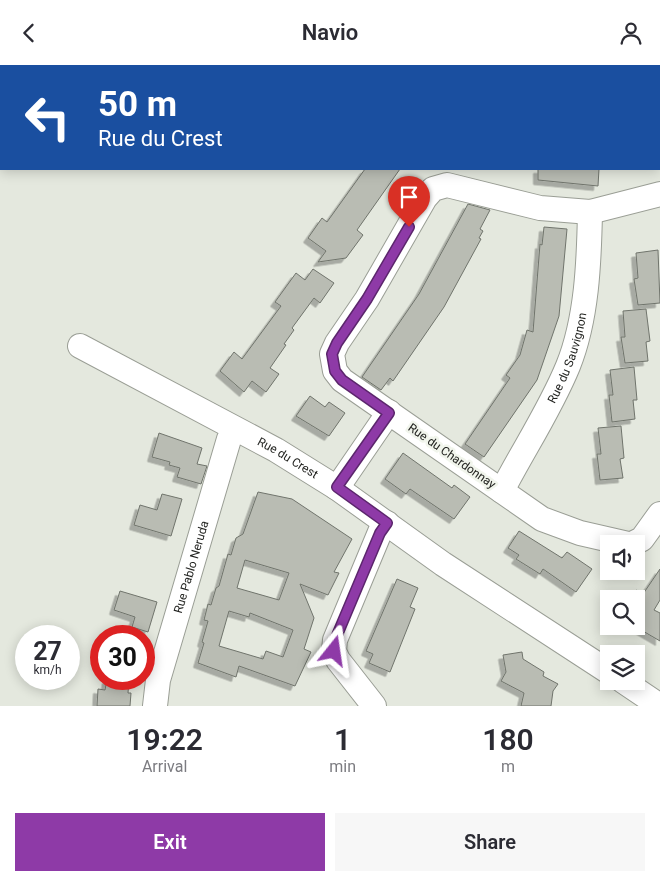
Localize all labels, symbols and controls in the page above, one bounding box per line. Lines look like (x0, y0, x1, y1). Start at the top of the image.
icon: back (15, 19, 43, 47)
icon: person (617, 19, 645, 47)
text: Navio (302, 20, 358, 45)
text: 50 m (98, 84, 177, 125)
icon: left (15, 85, 80, 150)
text: Rue du Crest (98, 126, 223, 151)
pin (388, 176, 430, 227)
icon: arrive (395, 183, 423, 211)
street label: Rue du Sauvignon (545, 311, 589, 406)
street label: Rue du Chardonnay (406, 421, 499, 492)
street label: Rue du Crest (255, 434, 321, 481)
street label: Rue Pablo Neruda (171, 519, 212, 615)
map controls (600, 535, 645, 690)
button: sound (600, 535, 645, 580)
button: search (600, 590, 645, 635)
position arrow (307, 624, 359, 676)
speed limit sign: 30 (90, 625, 155, 690)
text: 27 (33, 637, 62, 666)
button: layers (600, 645, 645, 690)
text: km/h (33, 663, 62, 677)
text: 19:22 (126, 722, 203, 757)
text: 1 (334, 722, 351, 757)
text: 180 (482, 722, 534, 757)
text: Arrival (142, 757, 187, 776)
text: min (329, 757, 356, 776)
text: m (501, 757, 515, 776)
button: Exit (15, 813, 325, 871)
button: Share (335, 813, 645, 871)

